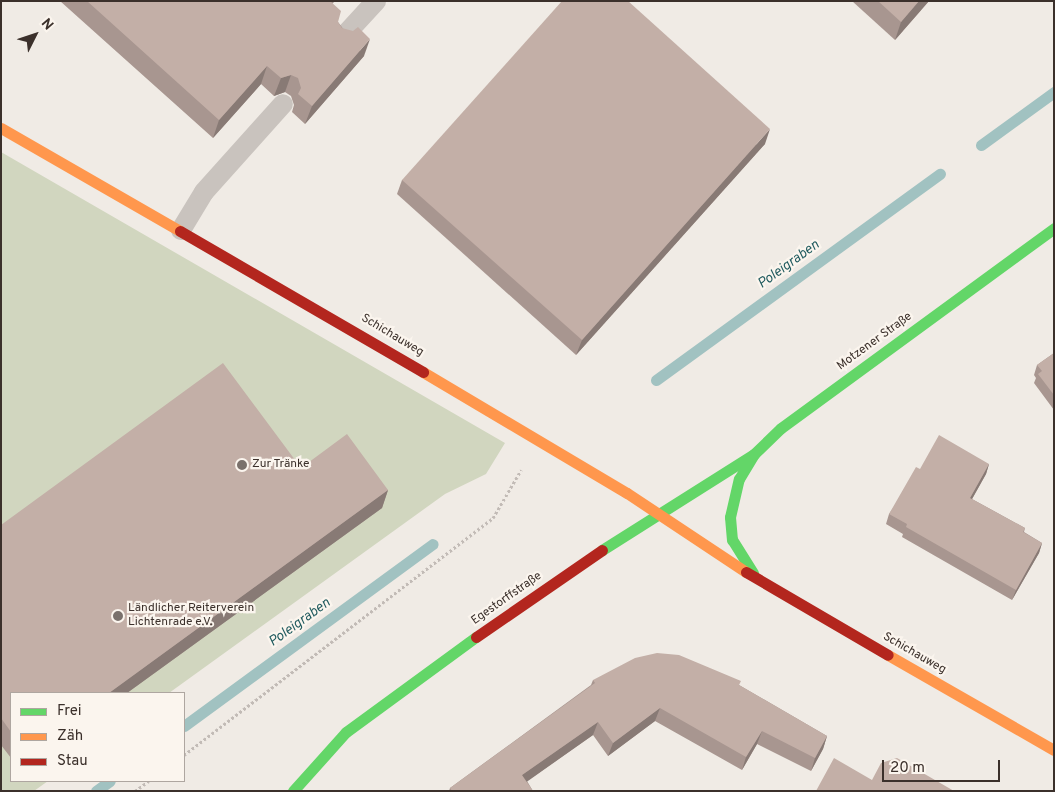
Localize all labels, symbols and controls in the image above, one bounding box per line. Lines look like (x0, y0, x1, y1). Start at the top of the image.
north arrow (10, 10, 60, 60)
text: N (37, 15, 56, 34)
water label: Poleigraben (755, 237, 823, 293)
street label: Motzener Straße (835, 310, 915, 374)
street label: Schichauweg (358, 312, 426, 360)
place label: Zur Tränke (252, 458, 310, 472)
marker: Zur Tränke (236, 459, 248, 471)
street label: Egestorffstraße (469, 569, 545, 629)
water label: Poleigraben (266, 595, 334, 651)
place label: Ländlicher Reiterverein Lichtenrade e.V. (128, 602, 254, 630)
marker: Ländlicher Reiterverein Lichtenrade e.V. (112, 610, 124, 622)
street label: Schichauweg (880, 630, 948, 678)
legend (10, 692, 185, 782)
text: Frei (57, 702, 82, 721)
text: Zäh (57, 727, 83, 746)
scale bar (885, 750, 1002, 782)
text: Stau (57, 752, 88, 771)
text: 20 m (890, 759, 925, 778)

